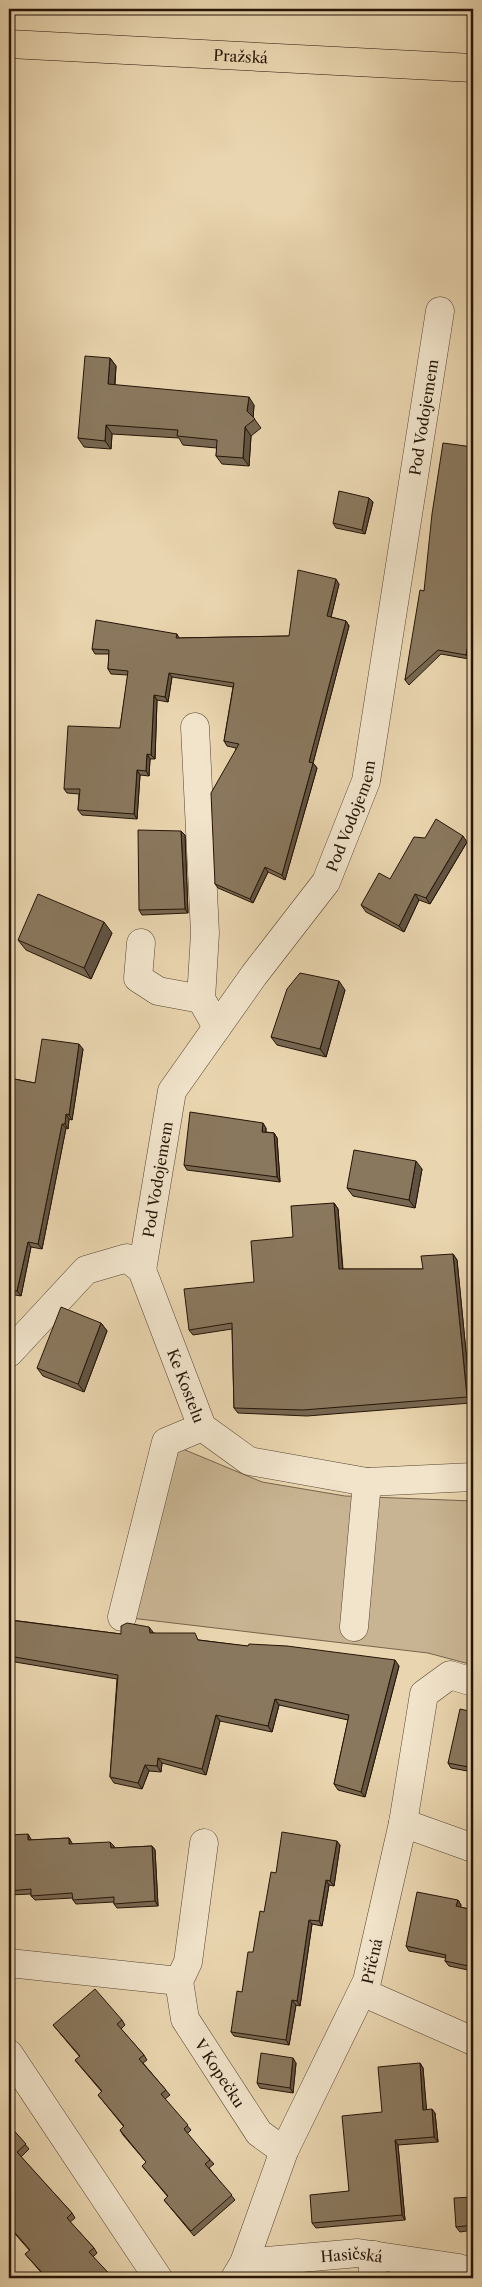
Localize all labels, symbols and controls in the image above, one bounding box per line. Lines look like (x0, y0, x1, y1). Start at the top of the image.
street label: Pražská (213, 45, 269, 67)
street label: Pod Vodojemem (405, 358, 442, 477)
street label: Pod Vodojemem (322, 759, 379, 874)
street label: Pod Vodojemem (138, 1120, 176, 1239)
street label: Ke Kostelu (163, 1346, 209, 1425)
street label: Příčná (357, 1936, 386, 1986)
street label: V Kopečku (190, 2034, 249, 2111)
street label: Hasičská (320, 2243, 384, 2266)

